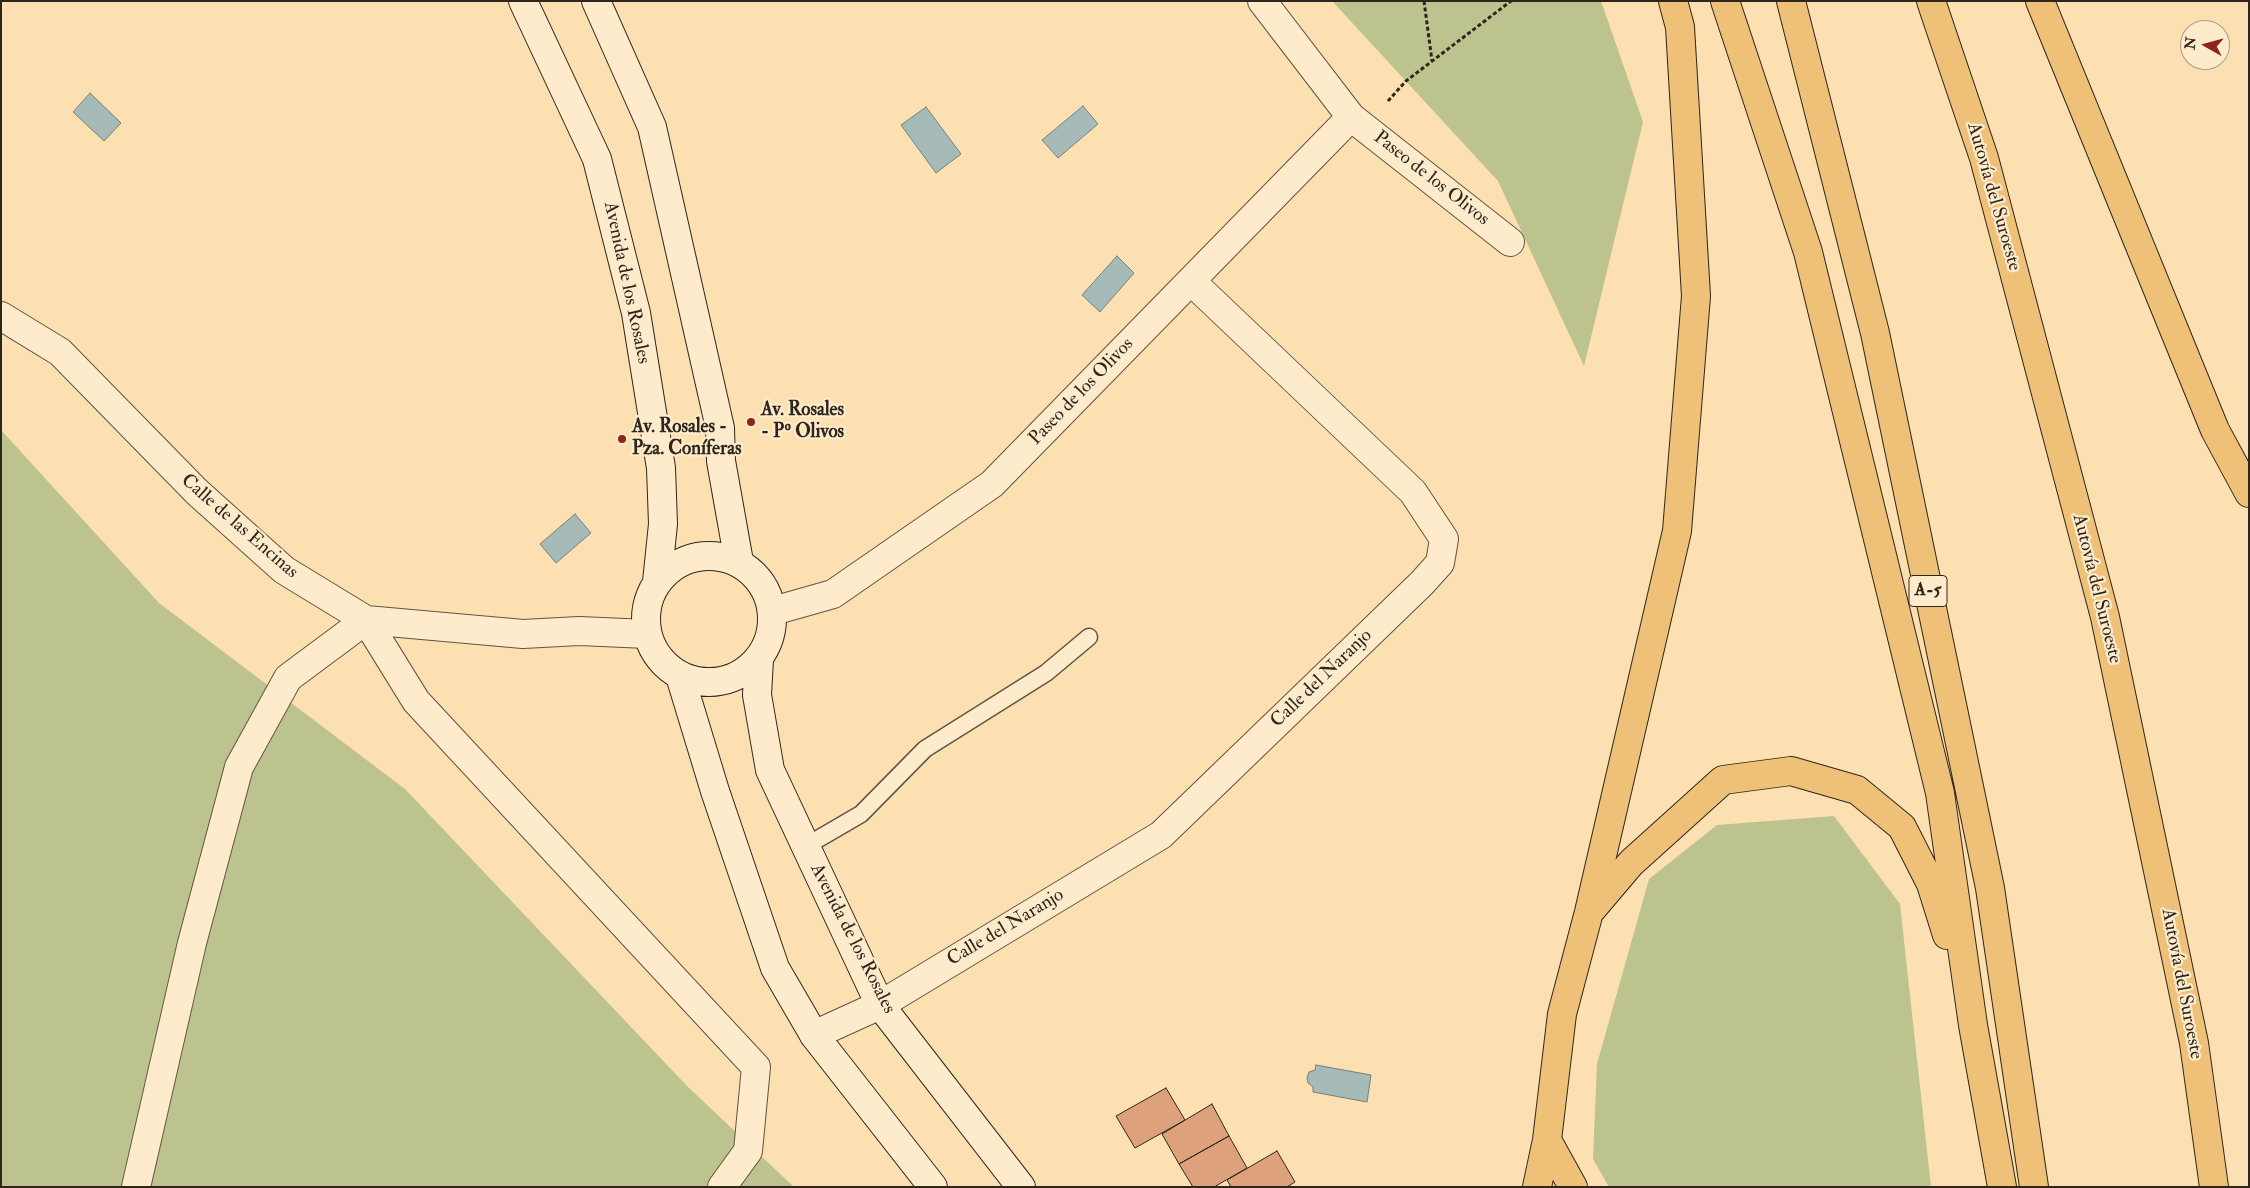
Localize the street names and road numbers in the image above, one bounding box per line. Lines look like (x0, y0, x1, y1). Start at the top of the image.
street label: Autovía del Suroeste (1961, 120, 2025, 274)
street label: Paseo de los Olivos (1369, 127, 1493, 231)
street label: Avenida de los Rosales (598, 200, 654, 366)
street label: Paseo de los Olivos (1025, 333, 1139, 451)
street label: Calle de las Encinas (176, 470, 302, 584)
street label: Autovía del Suroeste (2066, 512, 2126, 666)
road number: A-5 (1909, 576, 1947, 606)
street label: Calle del Naranjo (1267, 625, 1377, 733)
street label: Avenida de los Rosales (804, 860, 900, 1018)
street label: Calle del Naranjo (944, 884, 1068, 972)
street label: Autovía del Suroeste (2155, 907, 2207, 1061)

